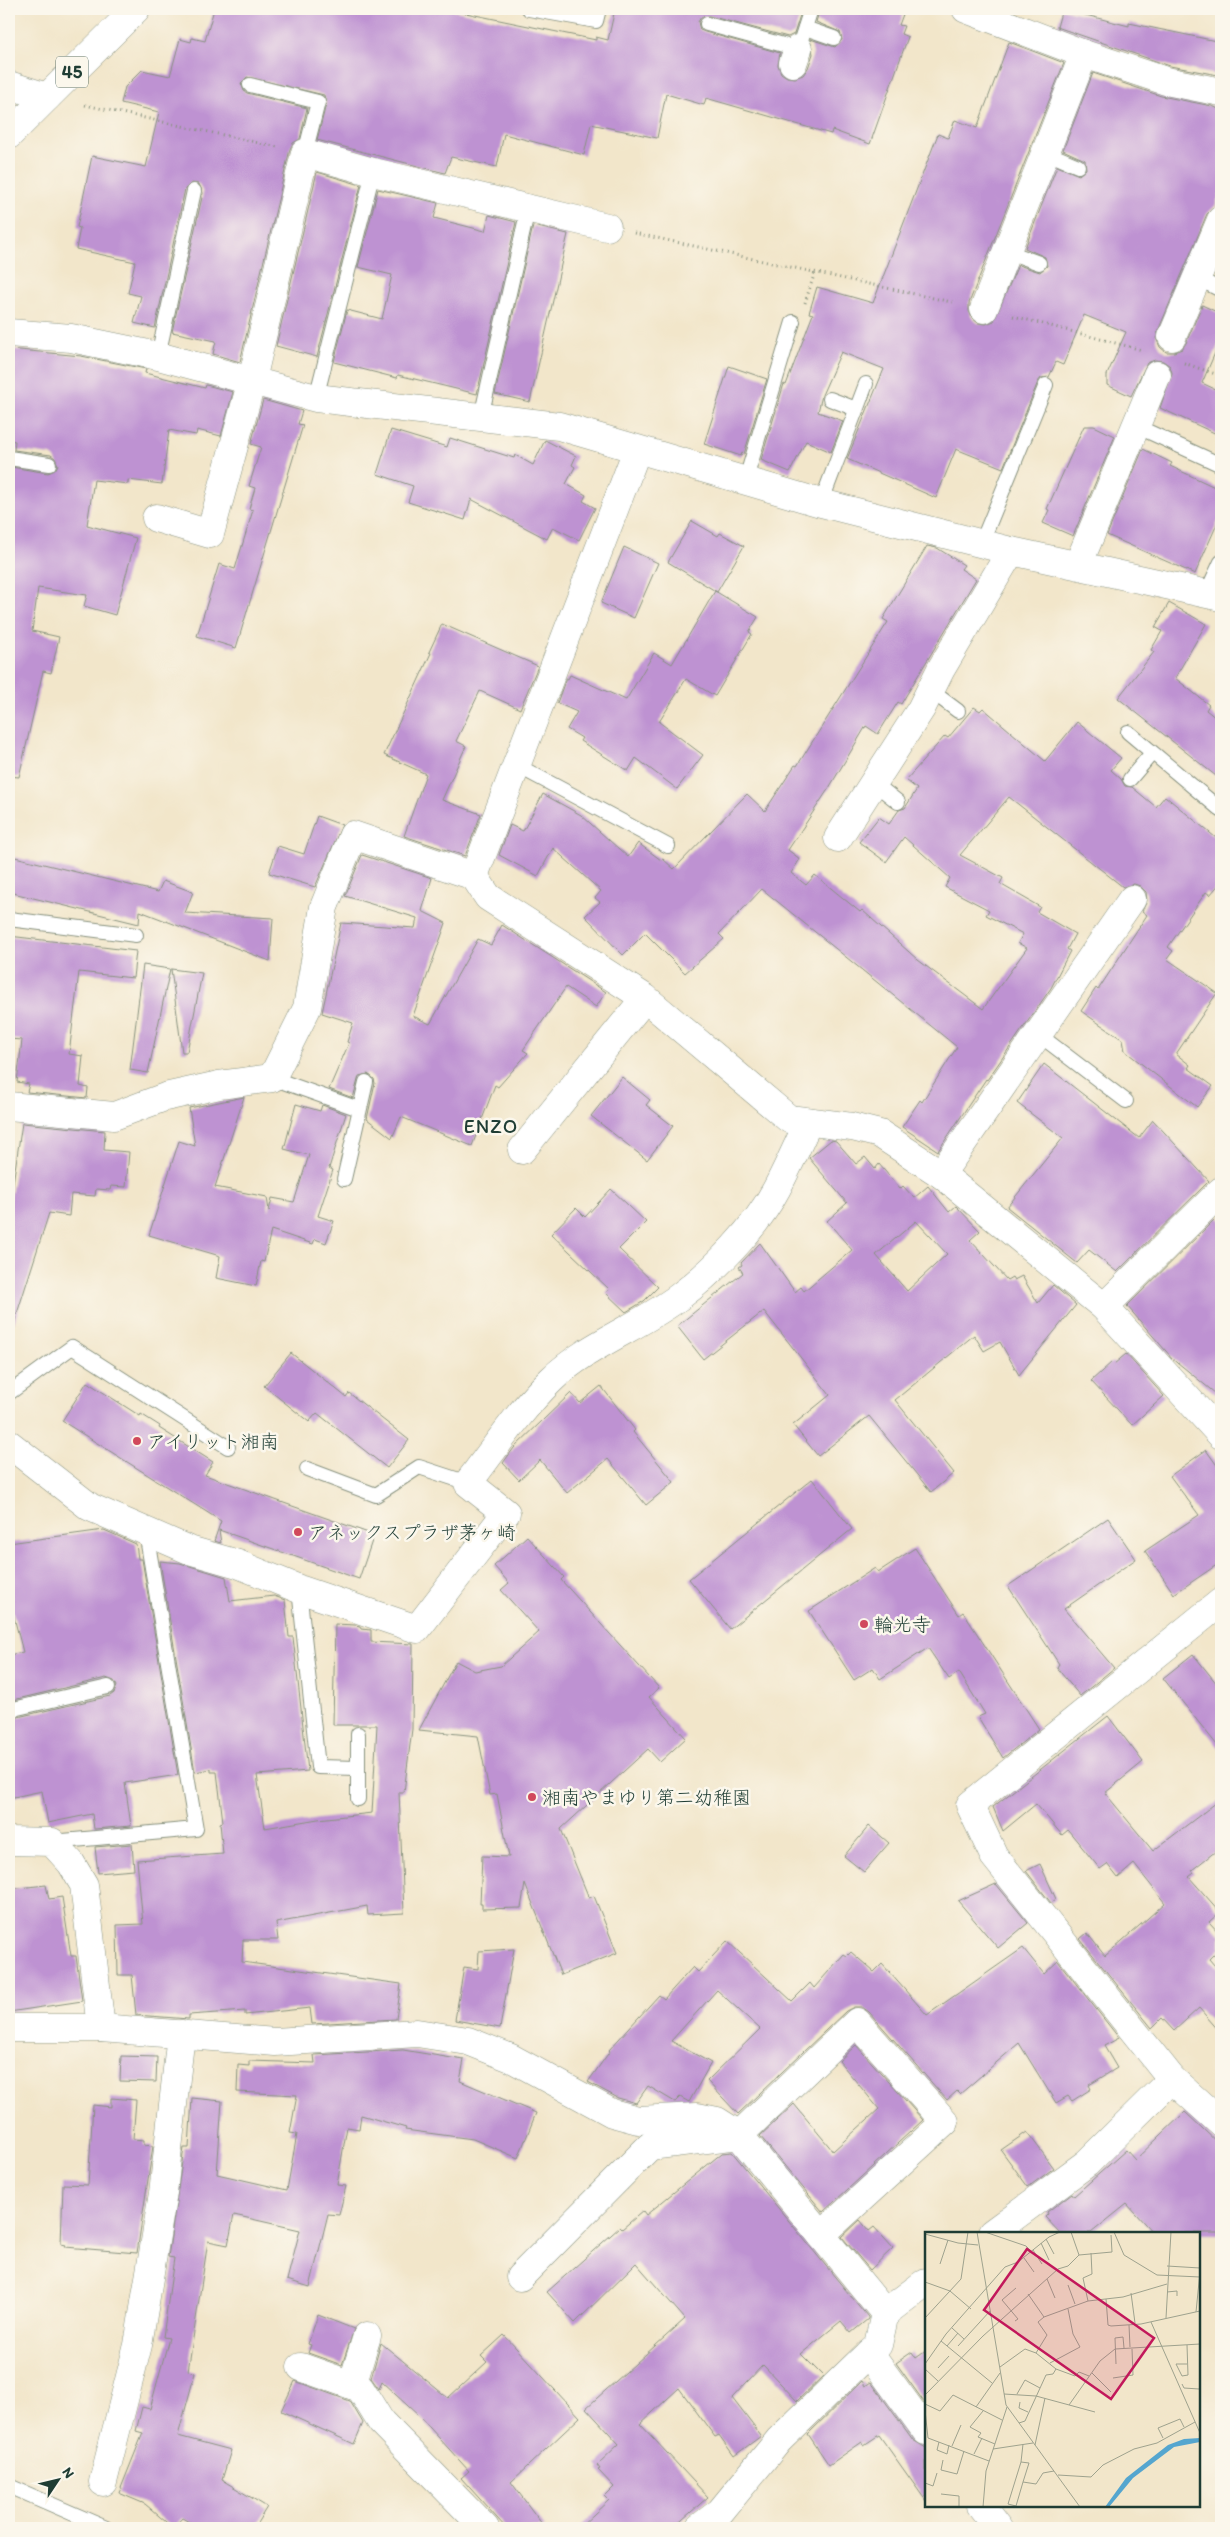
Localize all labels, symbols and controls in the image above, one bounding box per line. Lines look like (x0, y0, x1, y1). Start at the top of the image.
road number: 45 (56, 56, 88, 88)
district label: ENZO (464, 1114, 518, 1138)
place label: アイリット湘南 (147, 1430, 279, 1453)
marker: アイリット湘南 (131, 1435, 143, 1447)
place label: アネックスプラザ茅ヶ崎 (308, 1521, 516, 1544)
marker: アネックスプラザ茅ヶ崎 (292, 1526, 304, 1538)
place label: 輪光寺 (874, 1613, 931, 1636)
marker: 輪光寺 (858, 1618, 870, 1630)
place label: 湘南やまゆり第二幼稚園 (542, 1786, 751, 1809)
marker: 湘南やまゆり第二幼稚園 (526, 1791, 538, 1803)
inset map (925, 2232, 1200, 2507)
north arrow (32, 2454, 82, 2504)
text: N (59, 2464, 78, 2482)

